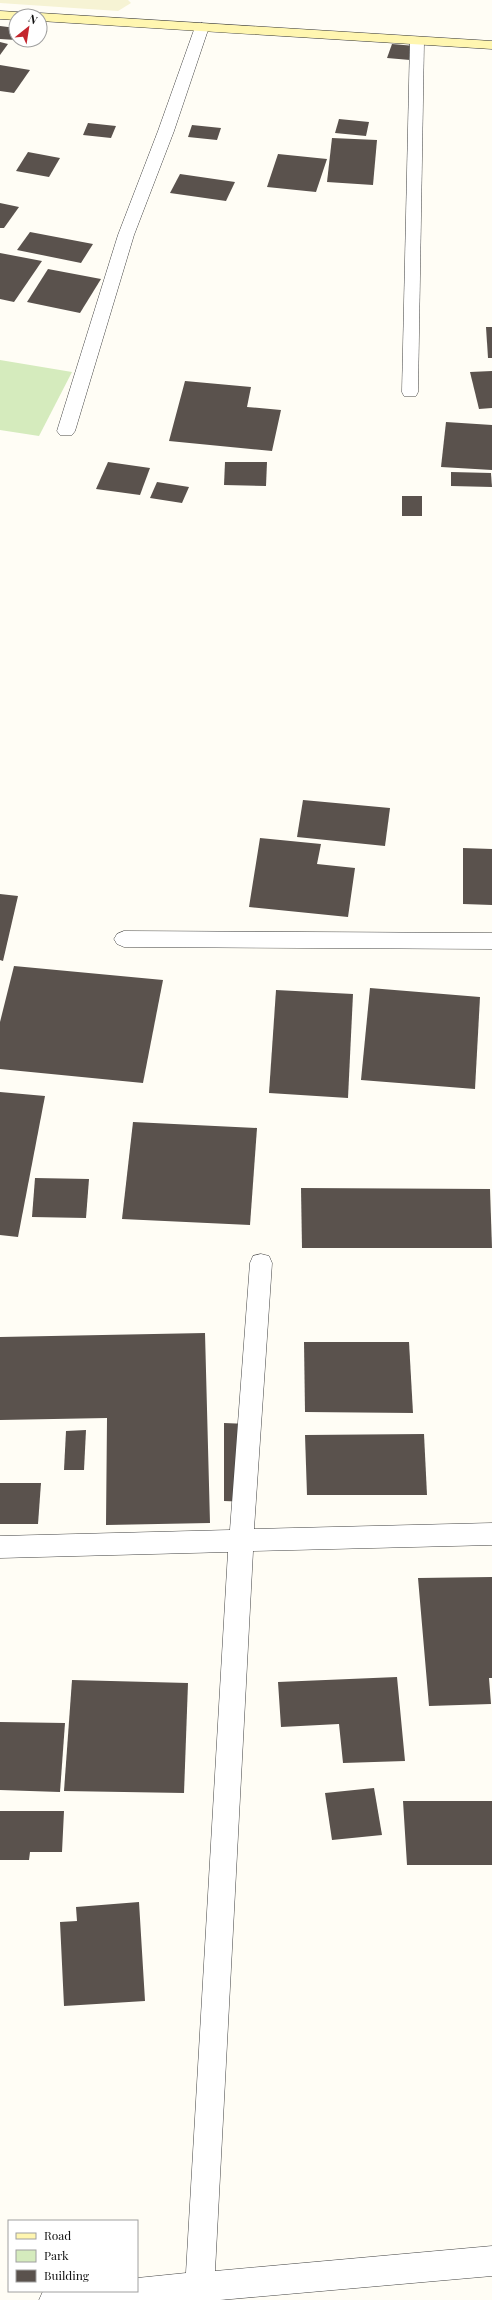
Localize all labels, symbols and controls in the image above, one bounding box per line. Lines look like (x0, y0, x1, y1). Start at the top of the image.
north arrow (8, 8, 48, 48)
text: N (26, 10, 40, 27)
legend (8, 2220, 138, 2292)
text: Road (44, 2227, 71, 2243)
text: Park (44, 2247, 69, 2263)
text: Building (44, 2267, 90, 2283)

